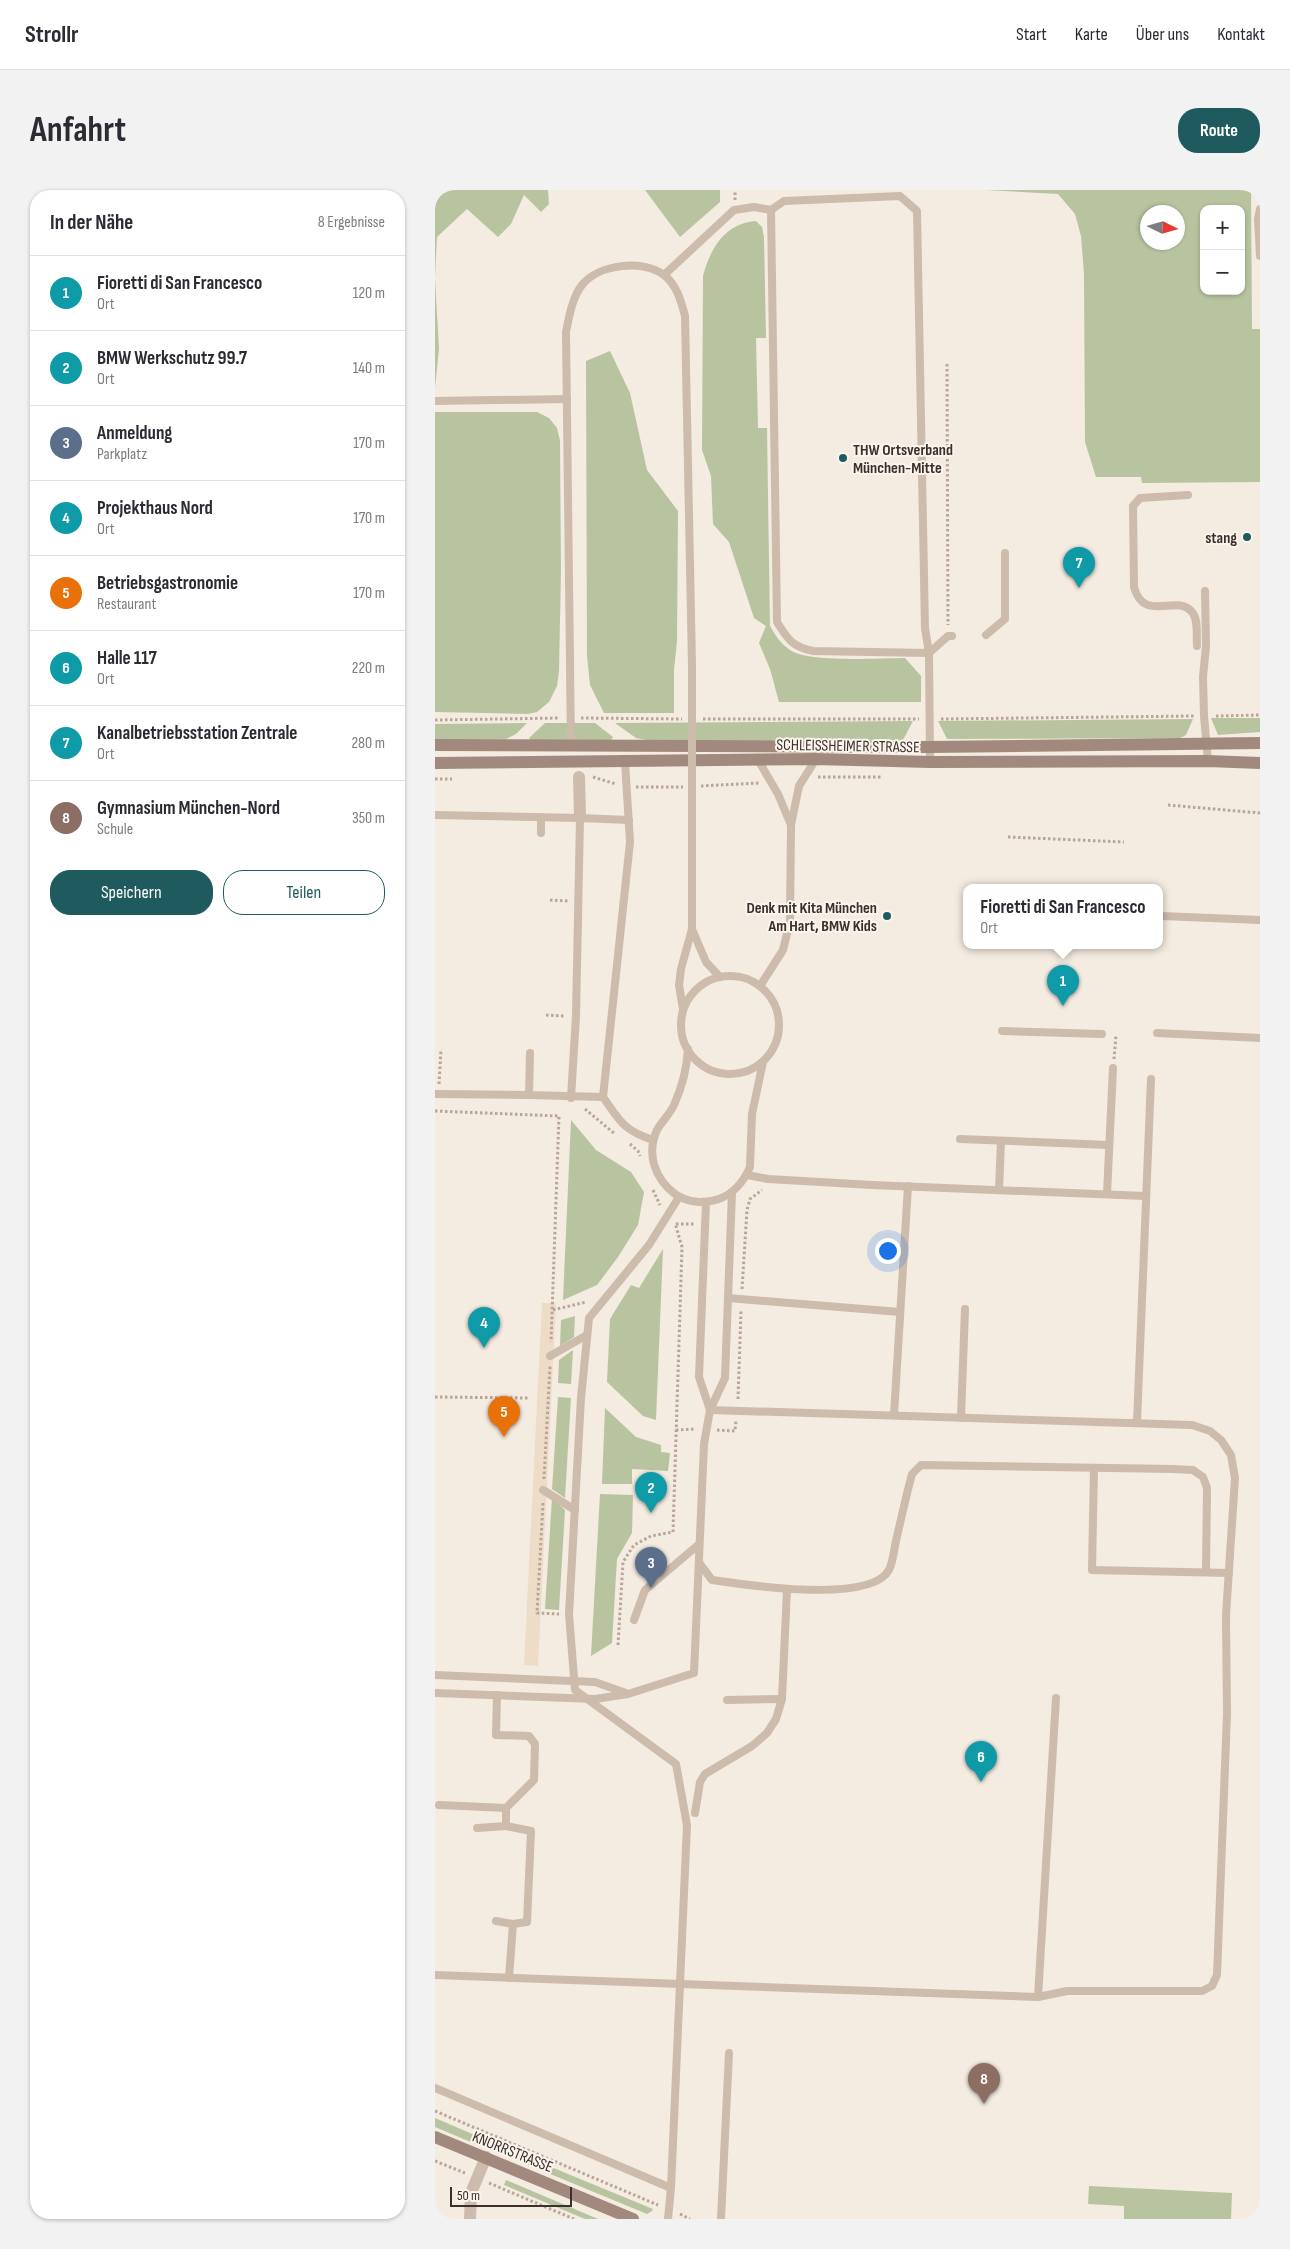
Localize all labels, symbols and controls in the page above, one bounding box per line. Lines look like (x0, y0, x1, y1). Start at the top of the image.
text: Strollr (25, 20, 79, 49)
text: Start (1016, 24, 1047, 45)
text: Karte (1075, 24, 1108, 45)
text: Über uns (1136, 24, 1189, 45)
text: Kontakt (1217, 24, 1265, 45)
button: Route (1178, 108, 1260, 153)
text: Anfahrt (30, 109, 126, 152)
north arrow (1140, 205, 1185, 250)
map controls (1200, 205, 1245, 295)
button: + (1200, 205, 1245, 250)
text: In der Nähe (50, 210, 133, 235)
text: 8 Ergebnisse (318, 213, 385, 232)
button: − (1200, 250, 1245, 295)
text: Fioretti di San Francesco (97, 272, 262, 295)
text: 1 (63, 284, 69, 303)
text: 120 m (353, 284, 385, 303)
text: Ort (97, 295, 115, 314)
text: BMW Werkschutz 99.7 (97, 347, 247, 370)
text: 2 (62, 359, 70, 378)
text: 140 m (353, 359, 385, 378)
text: Ort (97, 370, 115, 389)
text: Anmeldung (97, 422, 172, 445)
text: 3 (62, 434, 70, 453)
text: 170 m (353, 434, 385, 453)
place label: THW Ortsverband München-Mitte (853, 441, 953, 478)
text: Parkplatz (97, 445, 147, 464)
marker: THW Ortsverband München-Mitte (837, 452, 849, 464)
text: Projekthaus Nord (97, 497, 213, 520)
text: 4 (62, 509, 70, 528)
text: 170 m (353, 509, 385, 528)
text: Ort (97, 520, 115, 539)
place label: stang (1205, 529, 1237, 548)
marker: stang (1241, 531, 1253, 543)
pin: 7 (1063, 547, 1095, 588)
text: Betriebsgastronomie (97, 572, 238, 595)
text: 5 (62, 584, 70, 603)
text: 170 m (353, 584, 385, 603)
text: Restaurant (97, 595, 156, 614)
text: Halle 117 (97, 647, 157, 670)
text: 6 (62, 659, 70, 678)
text: 220 m (352, 659, 385, 678)
text: Ort (97, 670, 115, 689)
text: Kanalbetriebsstation Zentrale (97, 722, 297, 745)
text: 7 (63, 734, 69, 753)
text: 280 m (351, 734, 385, 753)
street label: SCHLEISSHEIMER STRASSE (776, 736, 920, 757)
text: Ort (97, 745, 115, 764)
text: Gymnasium München-Nord (97, 797, 280, 820)
text: 8 (62, 809, 70, 828)
text: 350 m (352, 809, 385, 828)
text: Schule (97, 820, 133, 839)
button: Speichern (50, 870, 213, 915)
button: Teilen (223, 870, 385, 915)
popup (963, 884, 1163, 949)
text: Fioretti di San Francesco (980, 896, 1146, 919)
place label: Denk mit Kita München Am Hart, BMW Kids (746, 899, 877, 936)
marker: Denk mit Kita München Am Hart, BMW Kids (881, 910, 893, 922)
text: Ort (980, 919, 998, 938)
pin: 1 (1047, 965, 1079, 1006)
your location (875, 1238, 901, 1264)
pin: 4 (468, 1307, 500, 1348)
pin: 5 (488, 1396, 520, 1437)
pin: 2 (635, 1472, 667, 1513)
pin: 3 (635, 1547, 667, 1588)
pin: 6 (965, 1741, 997, 1782)
pin: 8 (968, 2063, 1000, 2104)
street label: KNORRSTRASSE (469, 2128, 556, 2177)
scale bar (450, 2184, 573, 2207)
text: 50 m (457, 2187, 480, 2204)

